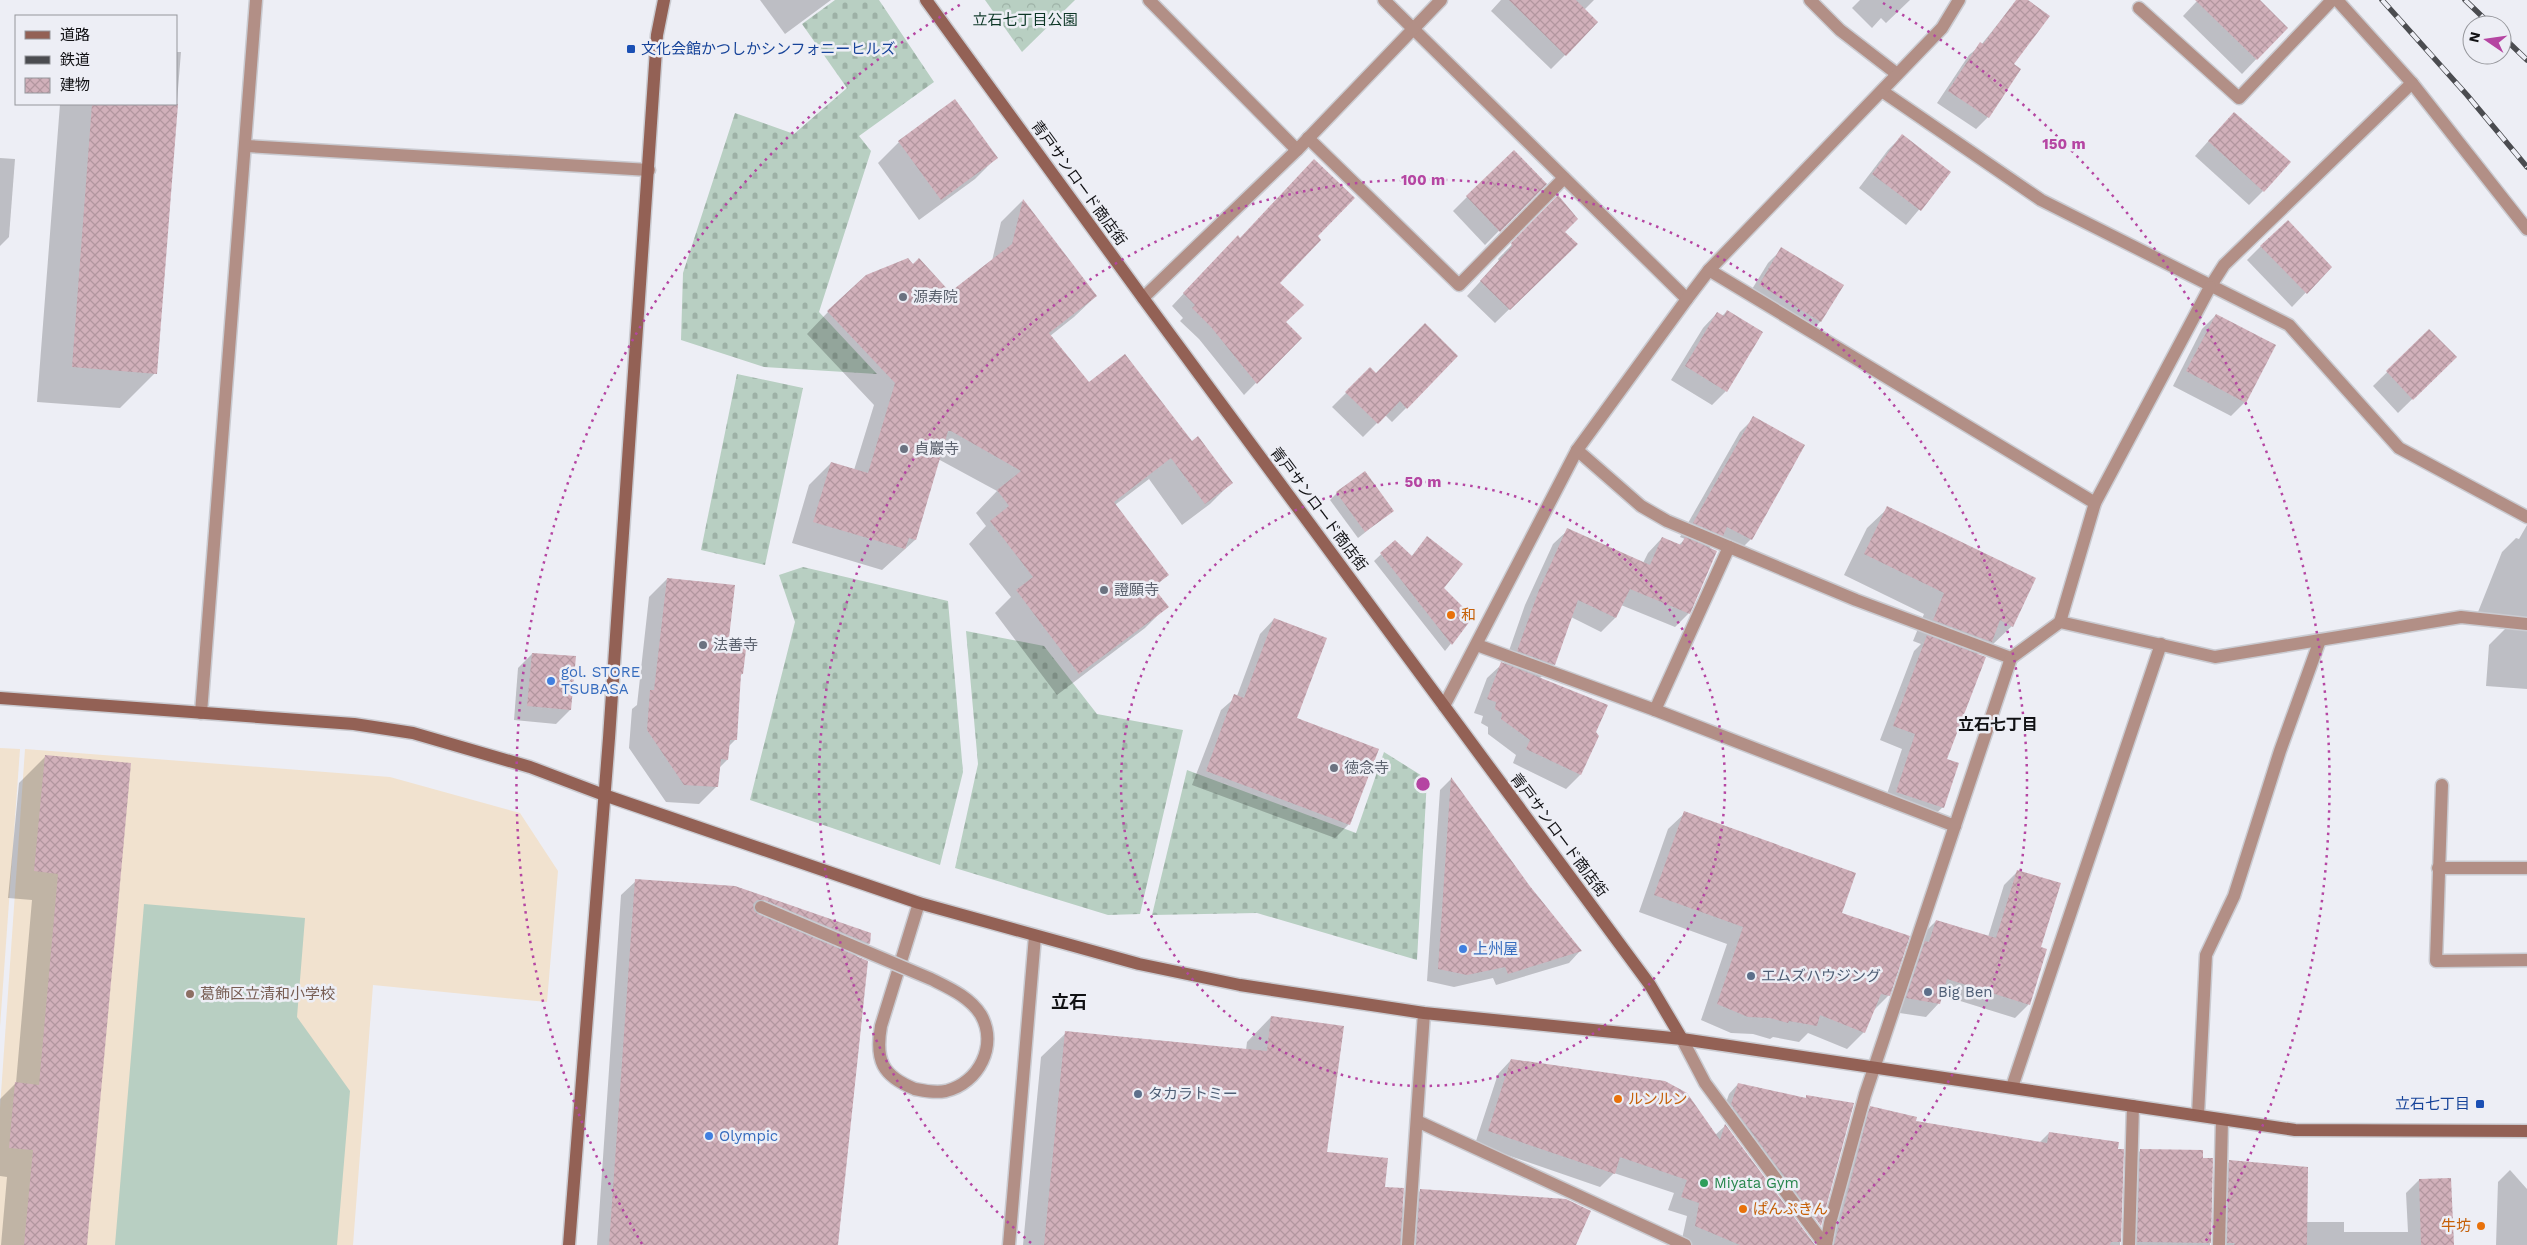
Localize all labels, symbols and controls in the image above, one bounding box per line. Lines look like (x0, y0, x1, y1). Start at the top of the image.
park label: 立石七丁目公園 (972, 11, 1078, 29)
legend (15, 15, 178, 105)
north arrow (2462, 15, 2512, 65)
text: 道路 (60, 26, 90, 44)
text: N (2465, 30, 2483, 44)
place label: 文化会館かつしかシンフォニーヒルズ (641, 40, 896, 58)
marker: 文化会館かつしかシンフォニーヒルズ (625, 43, 637, 55)
text: 鉄道 (60, 51, 90, 69)
text: 建物 (60, 76, 90, 94)
street label: 青戸サンロード商店街 (1028, 117, 1130, 249)
text: 150 m (2042, 135, 2086, 153)
text: 100 m (1401, 171, 1445, 189)
place label: 源寿院 (913, 288, 958, 306)
marker: 源寿院 (897, 291, 909, 303)
place label: 貞巖寺 (914, 440, 959, 458)
marker: 貞巖寺 (898, 443, 910, 455)
street label: 青戸サンロード商店街 (1267, 444, 1371, 574)
text: 50 m (1405, 473, 1441, 491)
place label: 證願寺 (1114, 581, 1159, 599)
marker: 證願寺 (1098, 584, 1110, 596)
place label: 和 (1461, 606, 1476, 624)
marker: 和 (1445, 609, 1457, 621)
place label: 法善寺 (713, 636, 758, 654)
marker: 法善寺 (697, 639, 709, 651)
place label: gol. STORE TSUBASA (561, 663, 640, 698)
marker: gol. STORE TSUBASA (545, 675, 557, 687)
district label: 立石七丁目 (1958, 715, 2038, 734)
place label: 徳念寺 (1344, 759, 1389, 777)
marker: 徳念寺 (1328, 762, 1340, 774)
street label: 青戸サンロード商店街 (1507, 770, 1611, 900)
centre of rings (1414, 775, 1432, 793)
place label: 上州屋 (1473, 940, 1518, 958)
marker: 上州屋 (1457, 943, 1469, 955)
place label: エムズハウジング (1761, 967, 1881, 985)
marker: エムズハウジング (1745, 970, 1757, 982)
place label: Big Ben (1938, 983, 1993, 1001)
place label: 葛飾区立清和小学校 (200, 985, 335, 1003)
marker: Big Ben (1922, 986, 1934, 998)
marker: 葛飾区立清和小学校 (184, 988, 196, 1000)
district label: 立石 (1051, 991, 1087, 1012)
place label: タカラトミー (1148, 1085, 1238, 1103)
marker: タカラトミー (1132, 1088, 1144, 1100)
place label: ルンルン (1628, 1090, 1687, 1108)
marker: ルンルン (1612, 1093, 1624, 1105)
place label: 立石七丁目 (2395, 1095, 2470, 1113)
marker: 立石七丁目 (2474, 1098, 2486, 1110)
place label: Olympic (719, 1127, 778, 1145)
marker: Olympic (703, 1130, 715, 1142)
place label: Miyata Gym (1714, 1174, 1799, 1192)
marker: Miyata Gym (1698, 1177, 1710, 1189)
place label: ぱんぷきん (1753, 1200, 1828, 1218)
marker: ぱんぷきん (1737, 1203, 1749, 1215)
place label: 牛坊 (2441, 1217, 2471, 1235)
marker: 牛坊 (2475, 1220, 2487, 1232)

